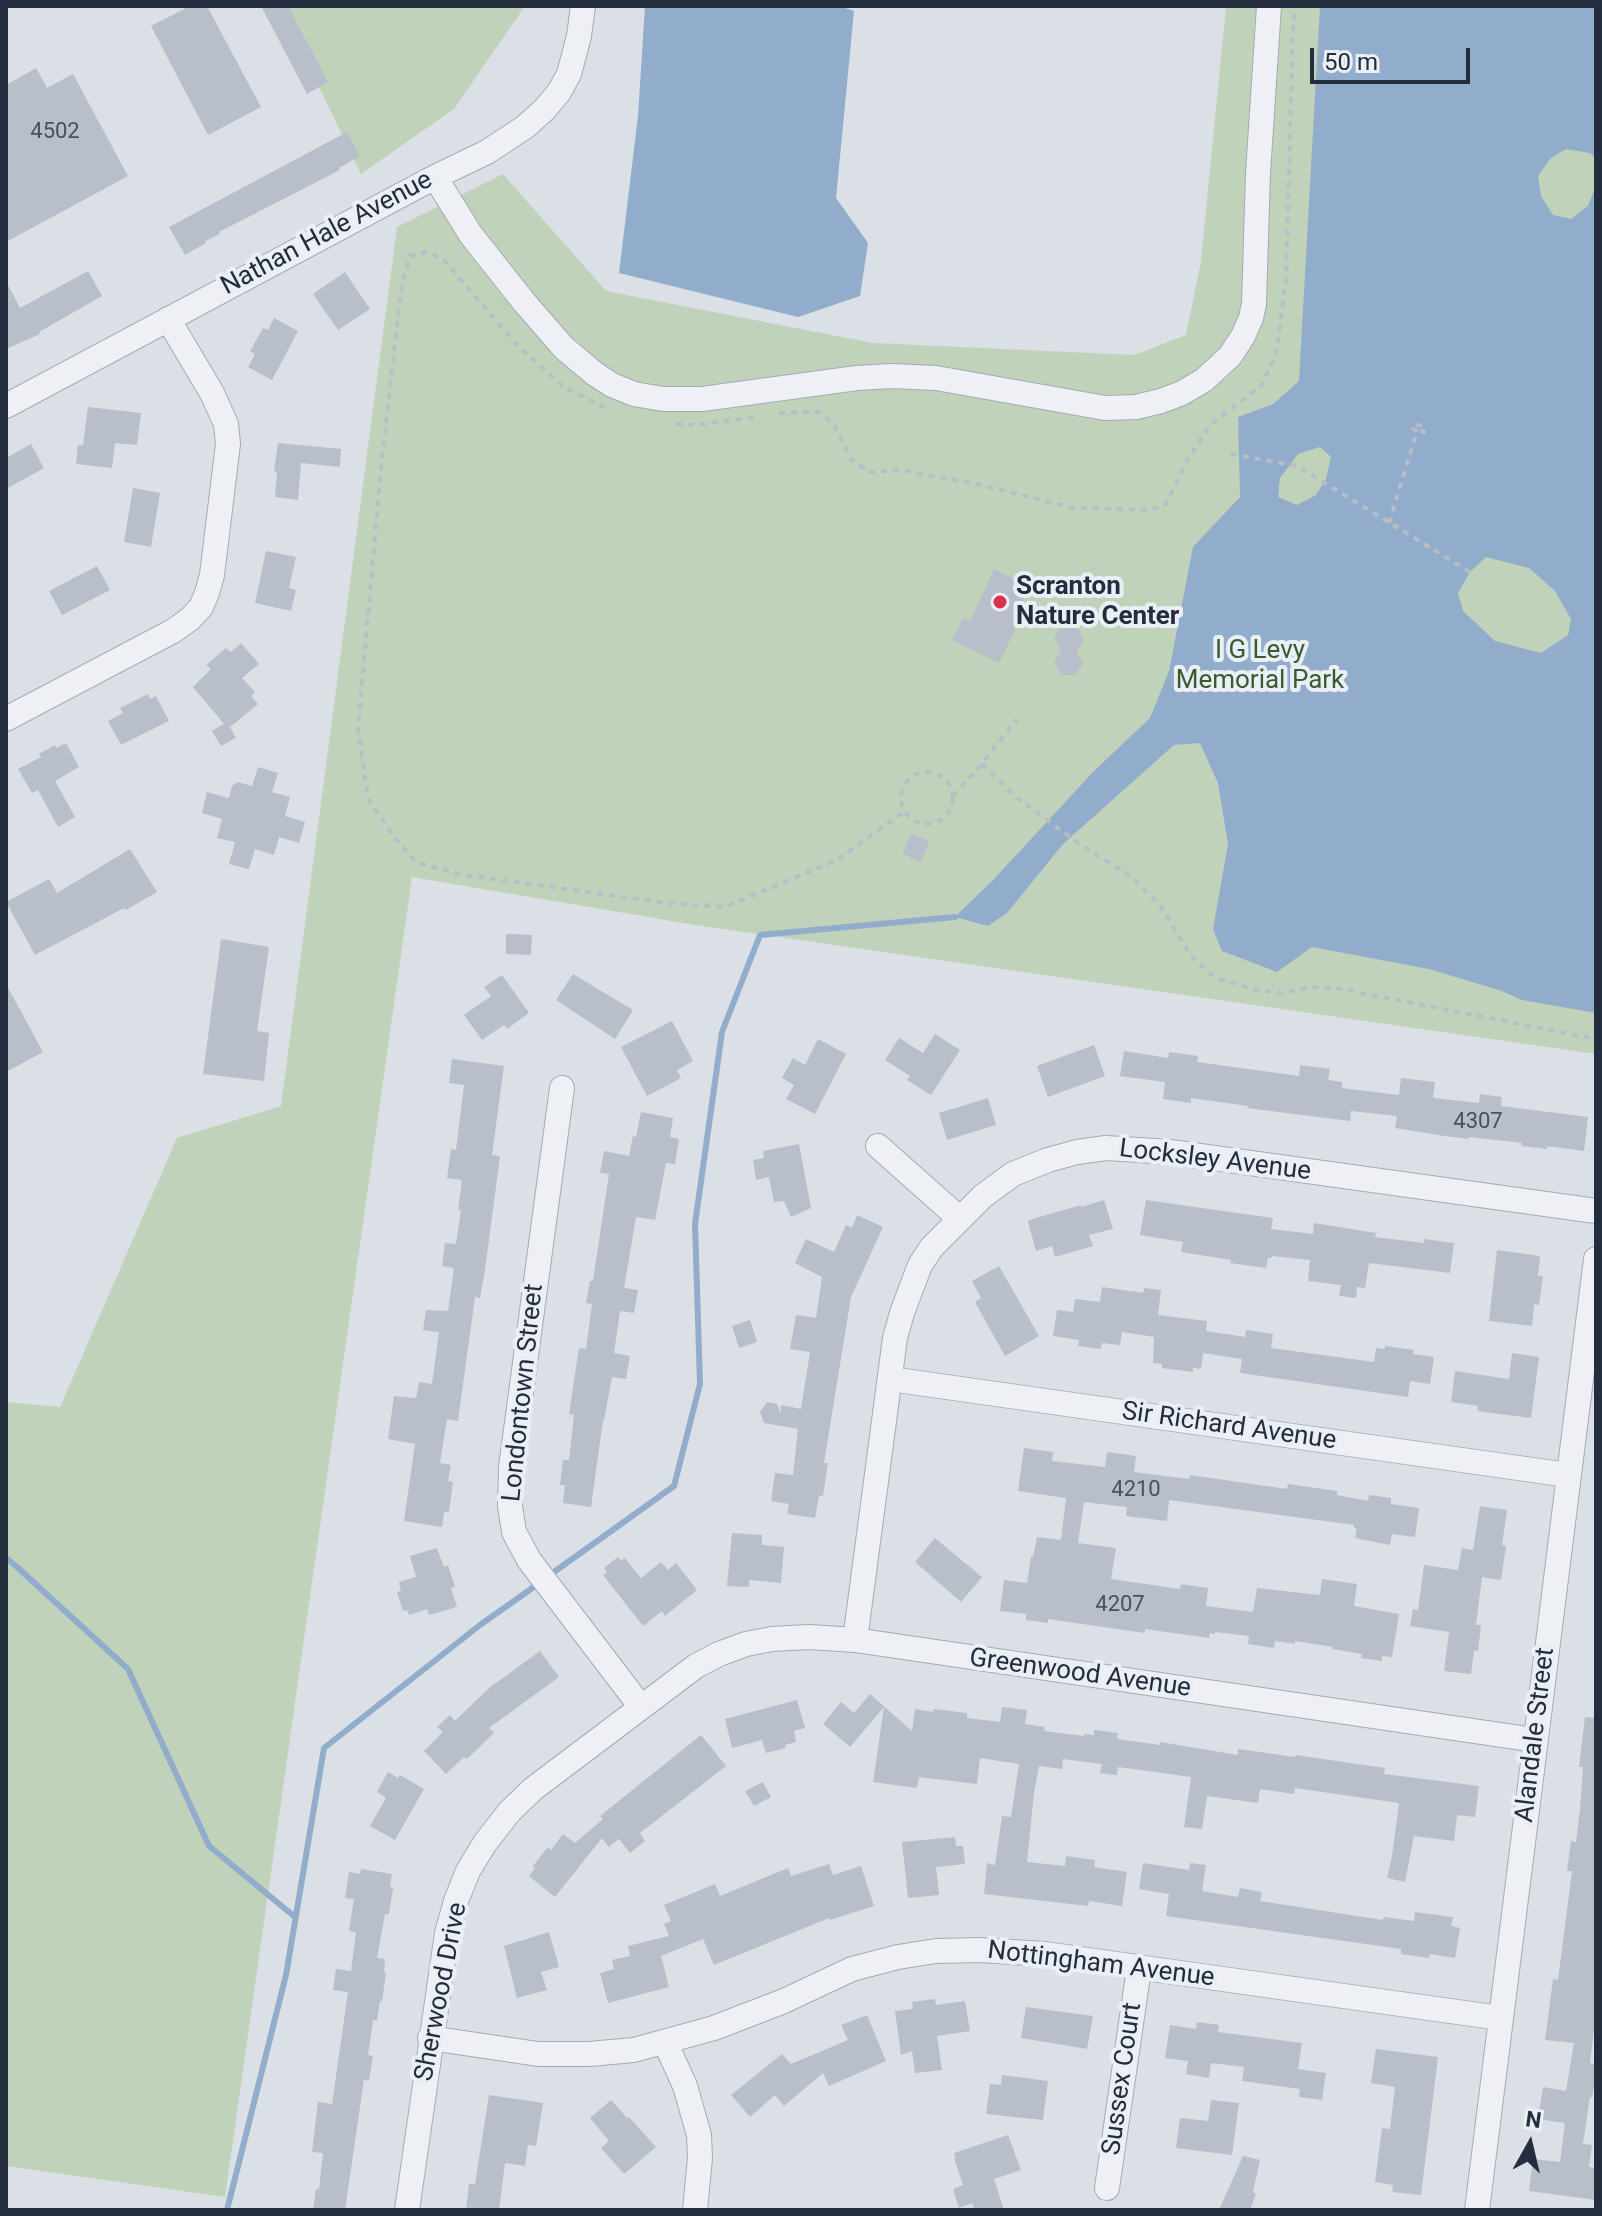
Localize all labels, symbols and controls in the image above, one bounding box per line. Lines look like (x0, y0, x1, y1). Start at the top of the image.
scale bar (1314, 32, 1474, 82)
text: 50 m (1324, 48, 1378, 76)
house number: 4502 (30, 119, 80, 145)
street label: Nathan Hale Avenue (216, 165, 438, 303)
place label: Scranton Nature Center (1016, 571, 1179, 632)
marker: Scranton Nature Center (991, 593, 1009, 611)
park label: I G Levy Memorial Park (1176, 635, 1344, 696)
house number: 4307 (1453, 1109, 1503, 1135)
street label: Locksley Avenue (1117, 1134, 1313, 1188)
street label: Londontown Street (497, 1282, 551, 1504)
street label: Sir Richard Avenue (1120, 1397, 1338, 1457)
house number: 4210 (1111, 1477, 1161, 1503)
house number: 4207 (1095, 1592, 1145, 1618)
street label: Greenwood Avenue (967, 1643, 1193, 1705)
street label: Alandale Street (1510, 1646, 1562, 1824)
street label: Sherwood Drive (409, 1900, 475, 2084)
street label: Nottingham Avenue (986, 1936, 1216, 1994)
street label: Sussex Court (1097, 2001, 1149, 2157)
north arrow (1490, 2104, 1570, 2184)
text: N (1524, 2106, 1543, 2133)

